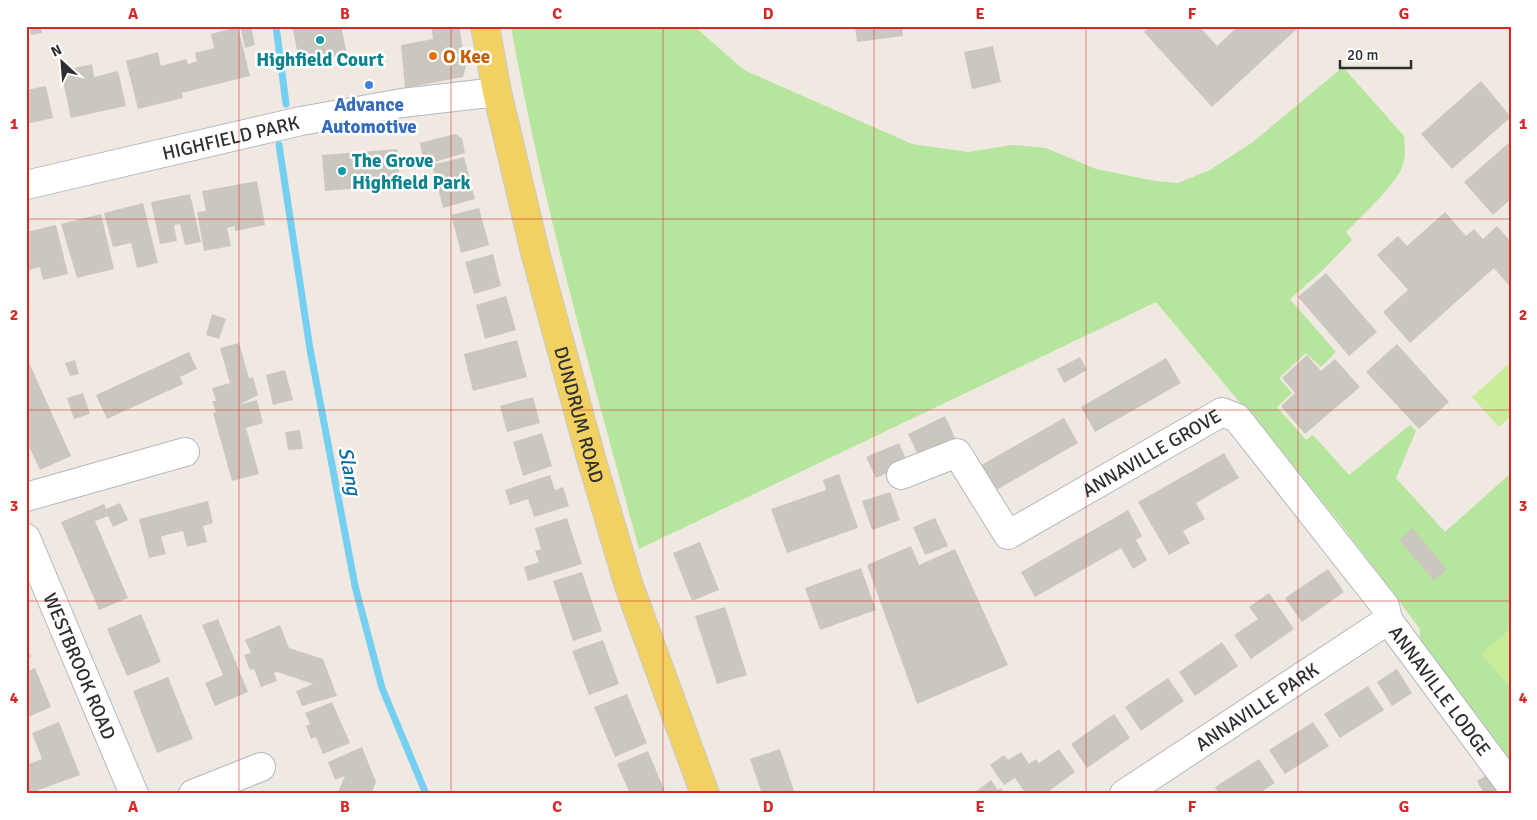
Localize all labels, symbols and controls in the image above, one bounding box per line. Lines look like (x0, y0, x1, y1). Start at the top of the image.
text: A (128, 4, 139, 24)
text: B (340, 4, 350, 24)
text: C (552, 4, 562, 24)
text: D (763, 4, 774, 24)
text: E (975, 4, 985, 24)
text: F (1188, 4, 1197, 24)
text: G (1399, 4, 1409, 24)
marker: Highfield Court (314, 34, 326, 46)
north arrow (38, 38, 88, 88)
scale bar (1340, 38, 1411, 70)
text: N (48, 41, 65, 61)
place label: O Kee (443, 45, 490, 69)
text: 20 m (1347, 46, 1378, 64)
place label: Highfield Court (256, 48, 384, 72)
marker: O Kee (427, 50, 439, 62)
marker: Advance Automotive (363, 79, 375, 91)
place label: Advance Automotive (321, 93, 417, 139)
street label: HIGHFIELD PARK (160, 111, 302, 166)
text: 1 (10, 114, 19, 134)
text: 1 (1519, 114, 1528, 134)
place label: The Grove Highfield Park (352, 149, 470, 195)
marker: The Grove Highfield Park (336, 165, 348, 177)
text: 2 (10, 305, 18, 325)
text: 2 (1519, 305, 1527, 325)
street label: DUNDRUM ROAD (548, 344, 609, 486)
street label: ANNAVILLE GROVE (1078, 404, 1226, 503)
water label: Slang (333, 445, 367, 499)
text: 3 (10, 496, 18, 516)
text: 3 (1519, 496, 1527, 516)
street label: WESTBROOK ROAD (38, 590, 121, 743)
street label: ANNAVILLE LODGE (1383, 621, 1496, 761)
street label: ANNAVILLE PARK (1191, 658, 1324, 757)
text: 4 (10, 688, 19, 708)
text: 4 (1519, 688, 1528, 708)
text: A (128, 797, 139, 817)
text: B (340, 797, 350, 817)
text: C (552, 797, 562, 817)
text: D (763, 797, 774, 817)
text: E (975, 797, 985, 817)
text: F (1188, 797, 1197, 817)
text: G (1399, 797, 1409, 817)

